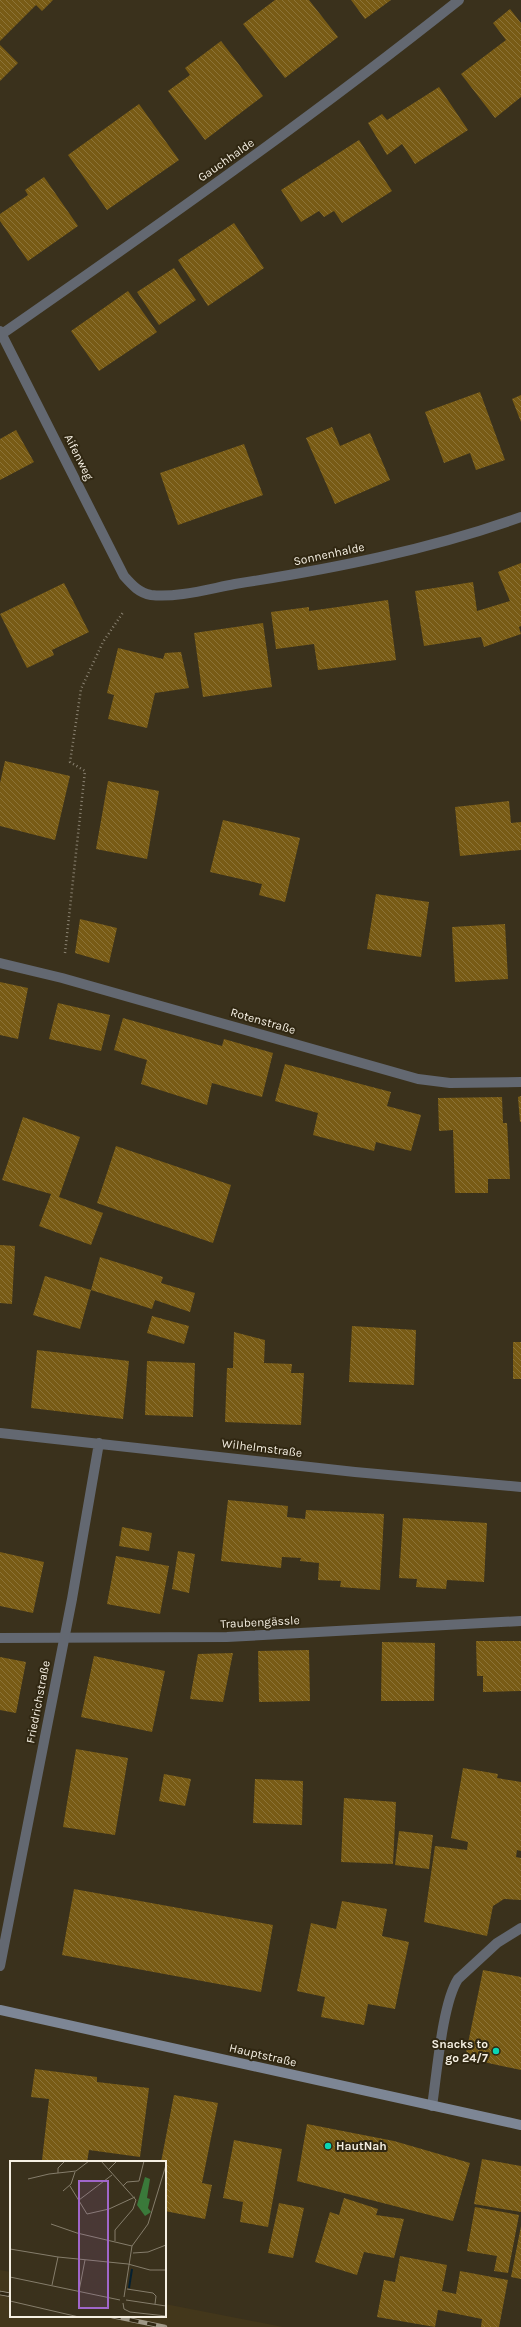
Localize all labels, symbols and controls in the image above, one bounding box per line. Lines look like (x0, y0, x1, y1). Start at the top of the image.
street label: Gauchhalde (195, 135, 257, 185)
street label: Aifenweg (61, 432, 97, 482)
street label: Sonnenhalde (292, 540, 366, 568)
street label: Rotenstraße (229, 1005, 297, 1037)
street label: Wilhelmstraße (221, 1436, 303, 1460)
street label: Traubengässle (220, 1613, 300, 1631)
street label: Friedrichstraße (23, 1659, 53, 1745)
place label: Snacks to go 24/7 (432, 2037, 488, 2065)
street label: Hauptstraße (228, 2040, 298, 2070)
marker: Snacks to go 24/7 (491, 2046, 501, 2056)
place label: HautNah (336, 2139, 387, 2153)
marker: HautNah (323, 2141, 333, 2151)
inset map (10, 2161, 166, 2317)

